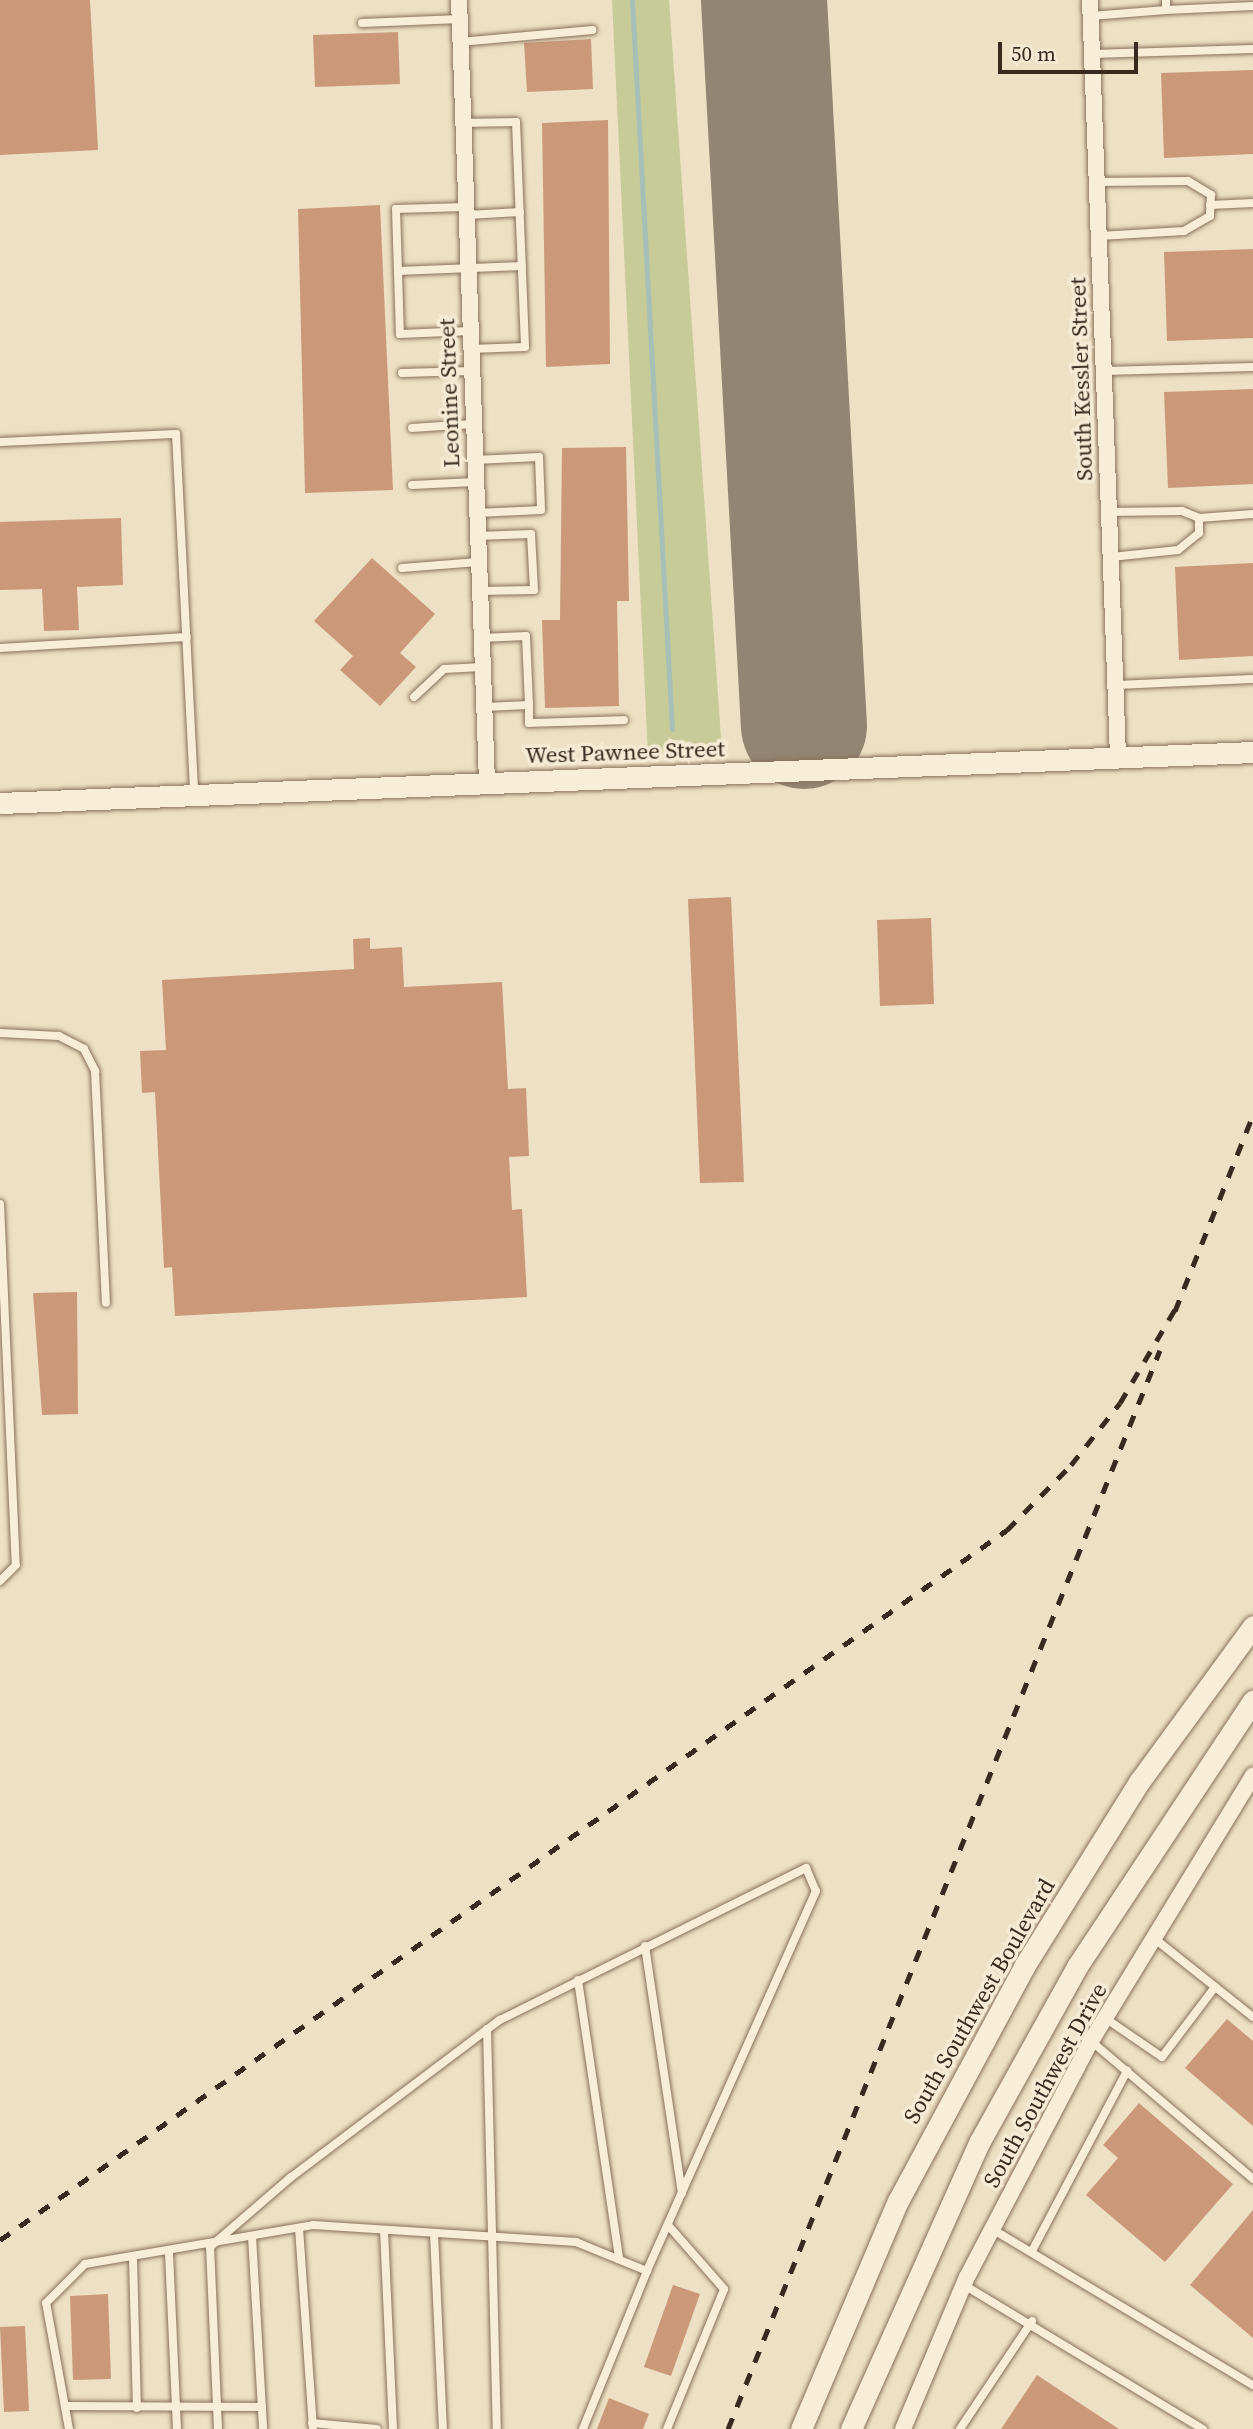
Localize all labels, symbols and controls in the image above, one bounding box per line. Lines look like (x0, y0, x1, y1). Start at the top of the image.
scale bar (1001, 28, 1141, 72)
text: 50 m (1011, 39, 1056, 68)
street label: South Kessler Street (1064, 277, 1098, 481)
street label: Leonine Street (433, 318, 465, 468)
street label: West Pawnee Street (525, 735, 725, 769)
street label: South Southwest Boulevard (898, 1874, 1060, 2128)
street label: South Southwest Drive (977, 1978, 1113, 2192)

